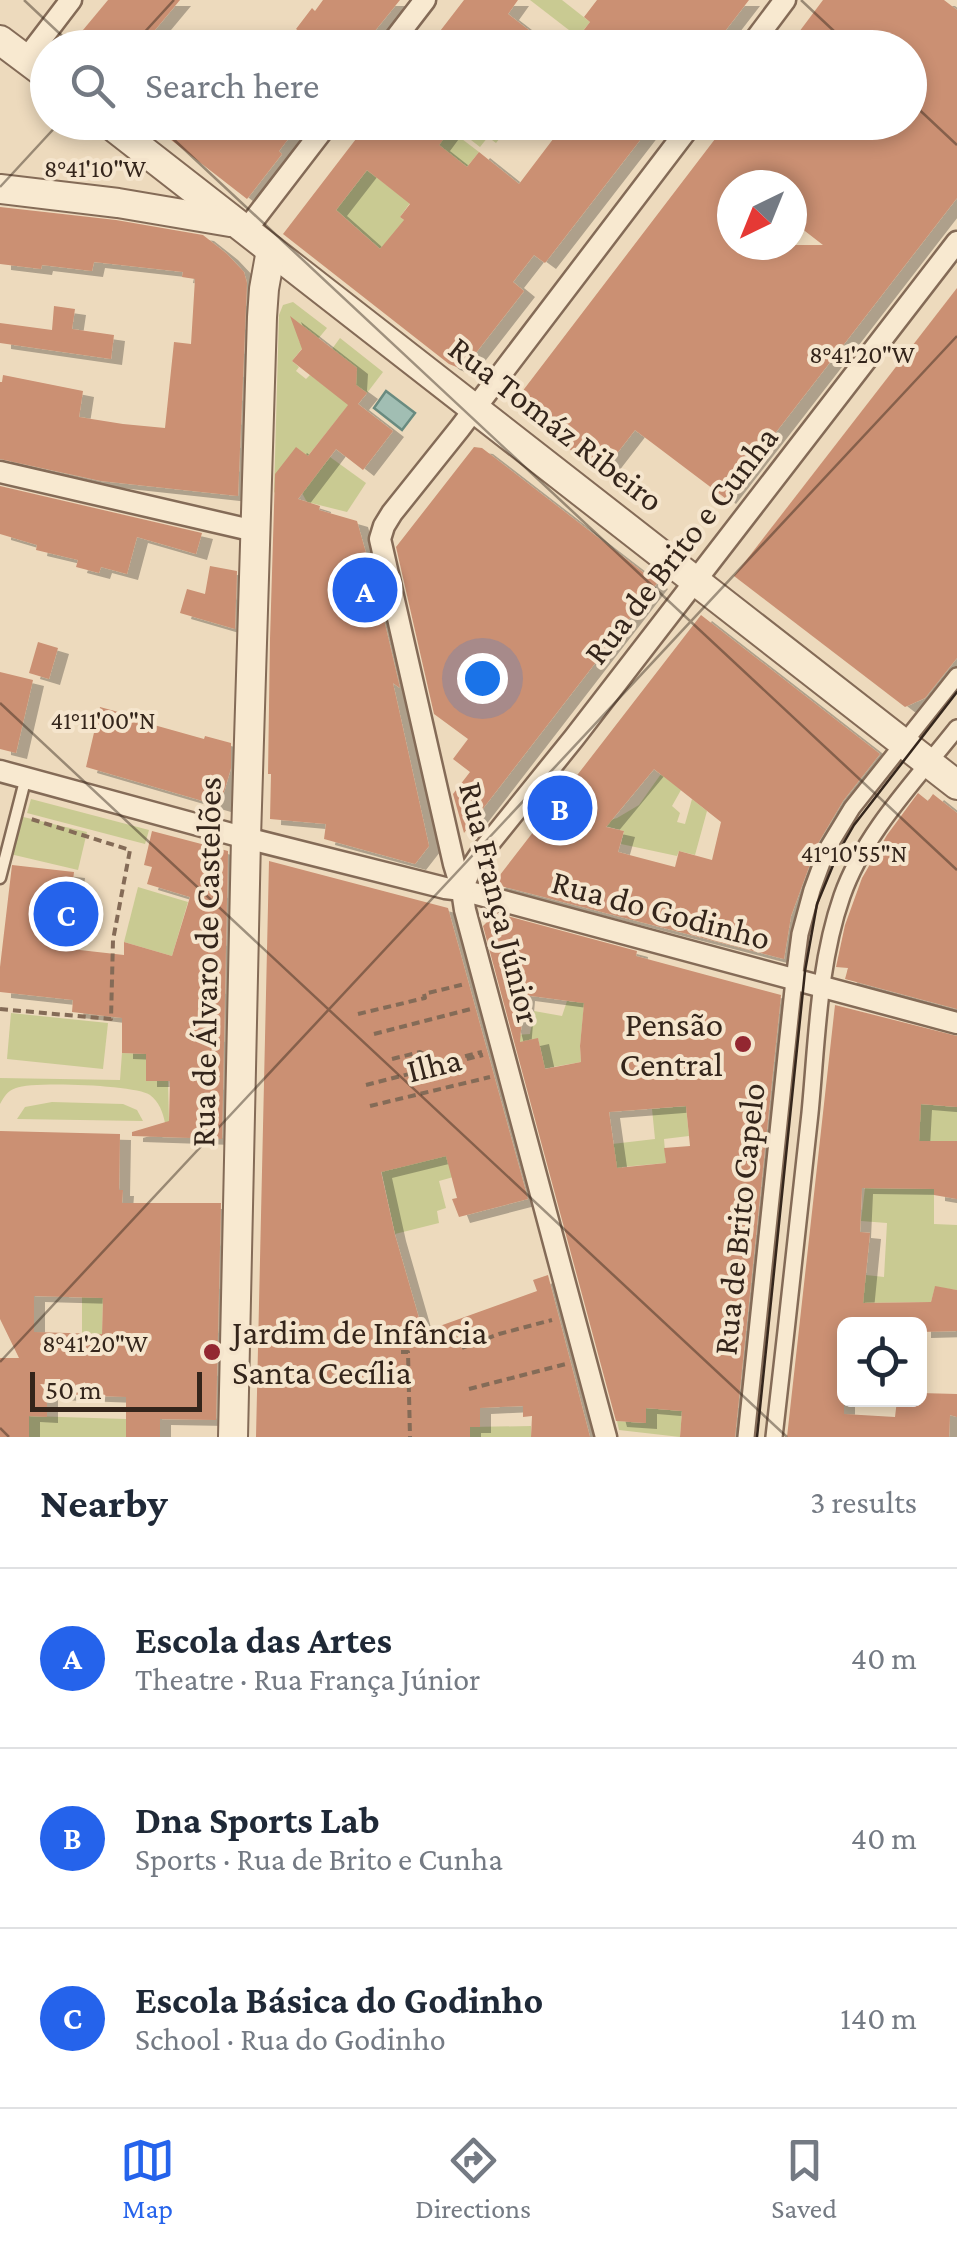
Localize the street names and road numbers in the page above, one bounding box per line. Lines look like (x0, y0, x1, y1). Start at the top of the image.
street label: Rua Tomáz Ribeiro (441, 328, 671, 520)
street label: Rua de Brito e Cunha (576, 418, 786, 672)
street label: Rua de Álvaro de Castelões (183, 776, 229, 1148)
street label: Rua França Júnior (451, 778, 549, 1028)
street label: Rua do Godinho (547, 862, 775, 958)
street label: Ilha (403, 1039, 465, 1091)
street label: Rua de Brito Capelo (705, 1081, 773, 1357)

